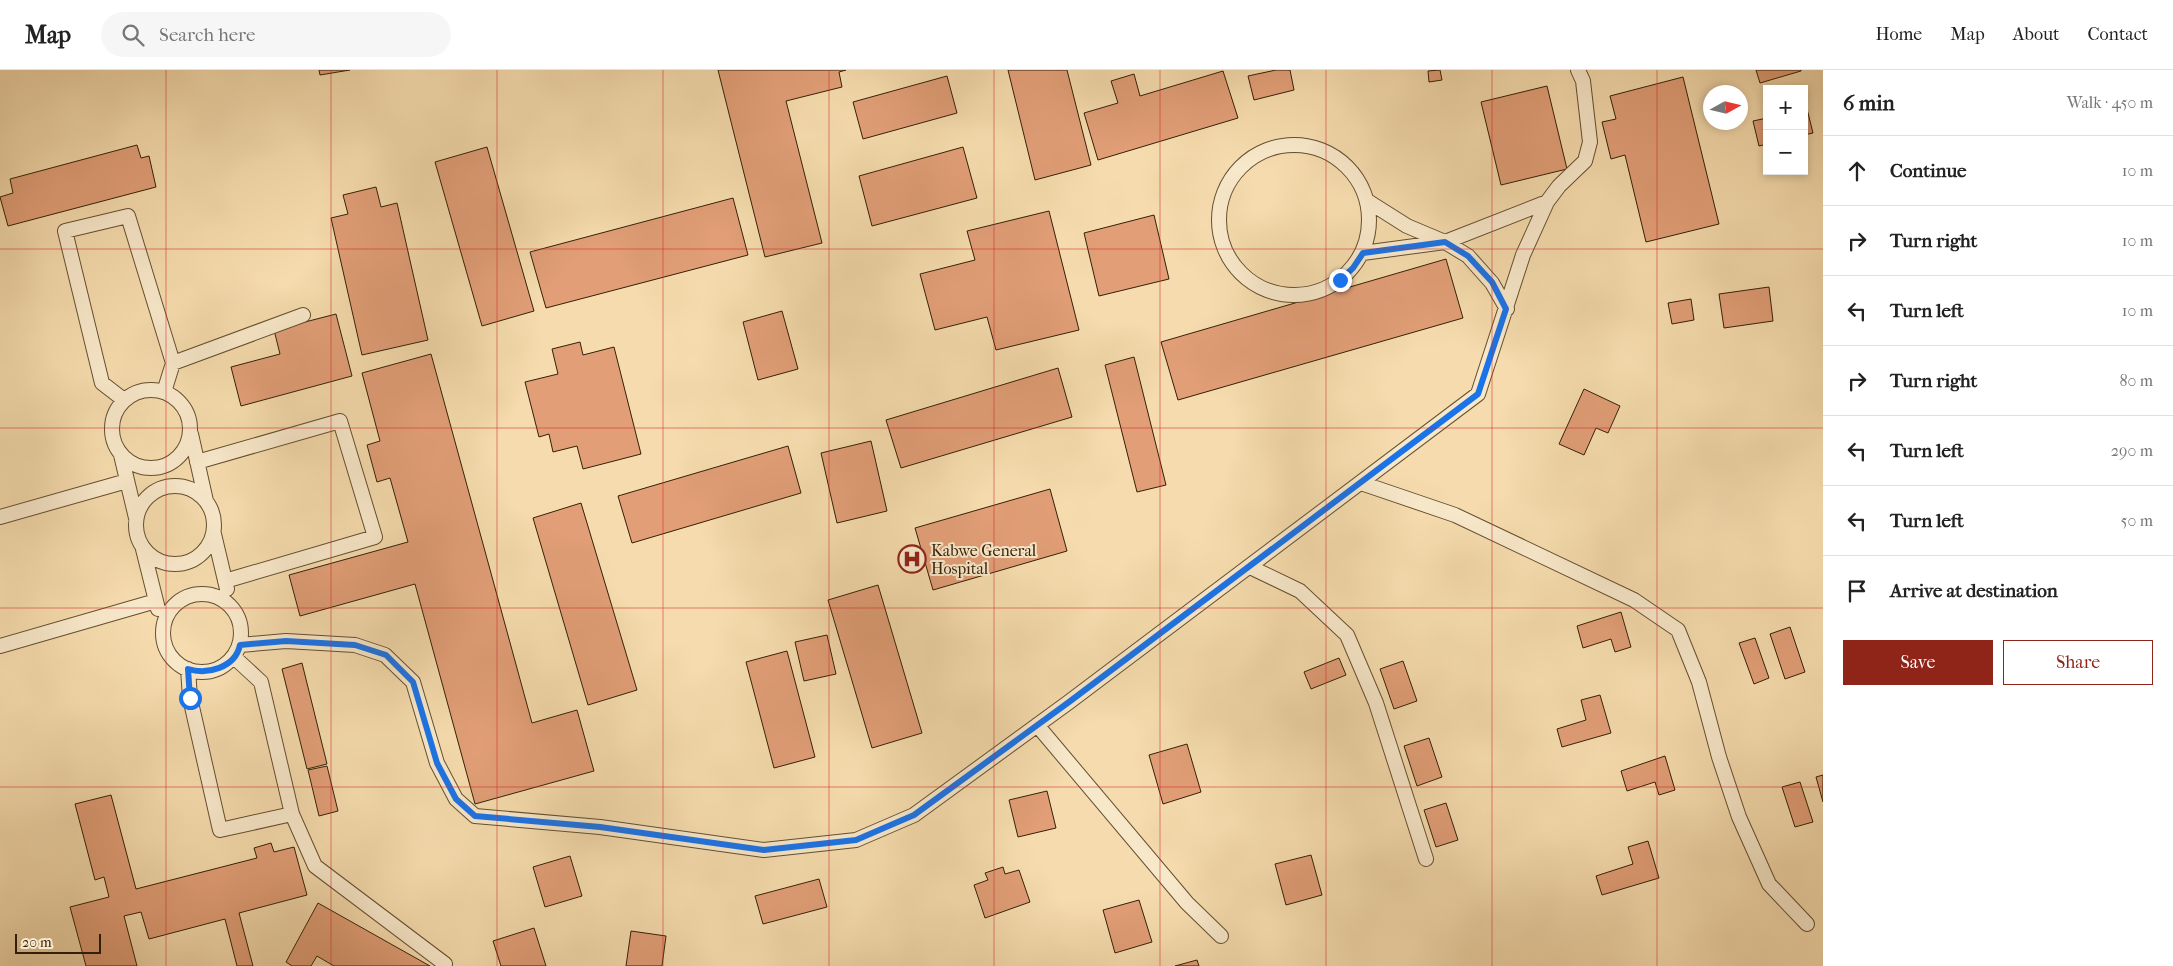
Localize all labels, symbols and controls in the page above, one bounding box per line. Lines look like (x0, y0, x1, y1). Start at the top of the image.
search box (101, 12, 451, 57)
text: Map (25, 21, 71, 49)
icon: search (119, 21, 147, 49)
text: Search here (159, 24, 255, 46)
text: Home (1875, 24, 1922, 45)
text: Map (1950, 24, 1985, 45)
text: About (2013, 24, 2059, 45)
text: Contact (2087, 24, 2148, 45)
north arrow (1703, 85, 1748, 130)
map controls (1763, 85, 1808, 175)
button: + (1763, 85, 1808, 130)
text: 6 min (1843, 91, 1895, 115)
text: Walk · 450 m (2067, 93, 2153, 112)
button: − (1763, 130, 1808, 175)
icon: ahead (1843, 157, 1871, 185)
text: Continue (1890, 160, 1966, 182)
text: 10 m (2122, 161, 2153, 180)
icon: right (1843, 227, 1871, 255)
text: Turn right (1890, 230, 1977, 252)
text: 10 m (2122, 231, 2153, 250)
route end (1329, 269, 1352, 292)
icon: left (1843, 297, 1871, 325)
text: Turn left (1890, 300, 1964, 322)
text: 10 m (2122, 301, 2153, 320)
icon: right (1843, 367, 1871, 395)
text: Turn right (1890, 370, 1977, 392)
text: 80 m (2119, 371, 2153, 390)
icon: left (1843, 437, 1871, 465)
text: Turn left (1890, 440, 1964, 462)
text: 290 m (2111, 441, 2153, 460)
icon: left (1843, 507, 1871, 535)
text: Turn left (1890, 510, 1964, 532)
text: 50 m (2121, 511, 2153, 530)
place label: Kabwe General Hospital (931, 541, 1037, 578)
hospital icon: Kabwe General Hospital (897, 544, 927, 574)
icon: arrive (1843, 577, 1871, 605)
text: Arrive at destination (1890, 580, 2058, 602)
button: Save (1843, 640, 1993, 685)
button: Share (2003, 640, 2153, 685)
route start (179, 687, 202, 710)
scale bar (15, 931, 101, 954)
text: 20 m (22, 934, 52, 951)

